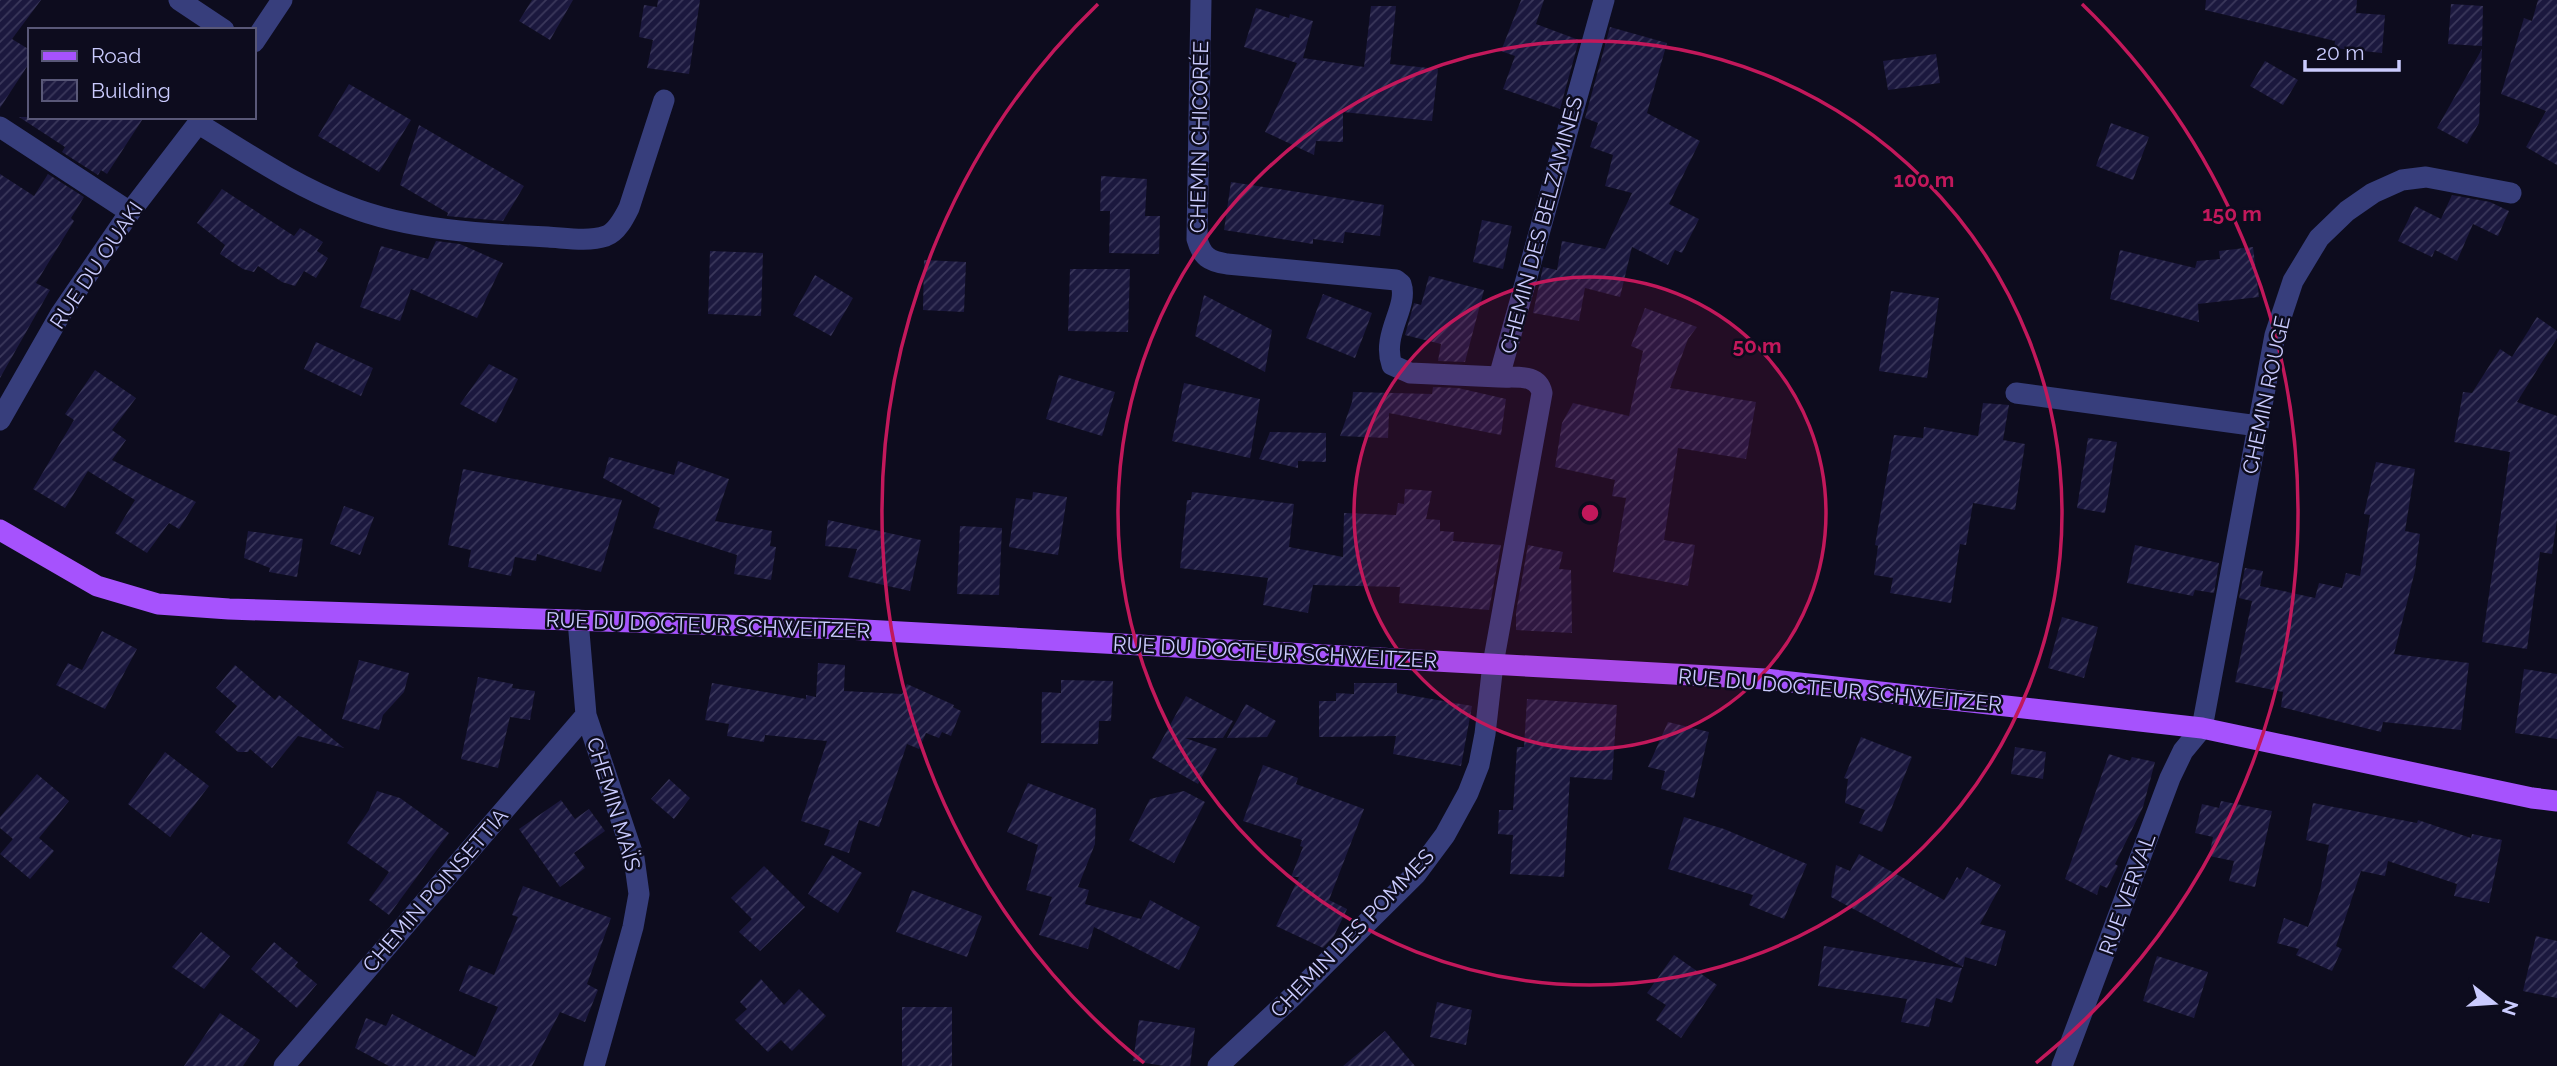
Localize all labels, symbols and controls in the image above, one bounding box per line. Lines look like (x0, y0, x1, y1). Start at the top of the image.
legend (28, 28, 256, 119)
scale bar (2305, 28, 2400, 72)
text: 20 m (2316, 40, 2364, 65)
street label: CHEMIN CHICORÉE (1185, 41, 1213, 233)
text: Road (91, 43, 141, 68)
text: Building (91, 78, 171, 103)
street label: CHEMIN DES BELZAMINES (1495, 93, 1587, 356)
text: 100 m (1894, 167, 1954, 192)
street label: RUE DU OUAKI (44, 197, 148, 333)
text: 150 m (2202, 201, 2262, 226)
street label: CHEMIN ROUGE (2237, 314, 2295, 476)
text: 50 m (1732, 333, 1782, 358)
centre of rings (1578, 501, 1602, 525)
street label: RUE DU DOCTEUR SCHWEITZER (545, 607, 871, 643)
street label: RUE DU DOCTEUR SCHWEITZER (1112, 631, 1438, 673)
street label: RUE DU DOCTEUR SCHWEITZER (1677, 663, 2003, 717)
street label: CHEMIN MAÏS (582, 734, 646, 874)
street label: CHEMIN POINSETTIA (357, 803, 513, 977)
street label: RUE VERVAL (2094, 830, 2160, 958)
street label: CHEMIN DES POMMES (1265, 843, 1439, 1023)
north arrow (2459, 968, 2529, 1038)
text: N (2498, 998, 2523, 1018)

